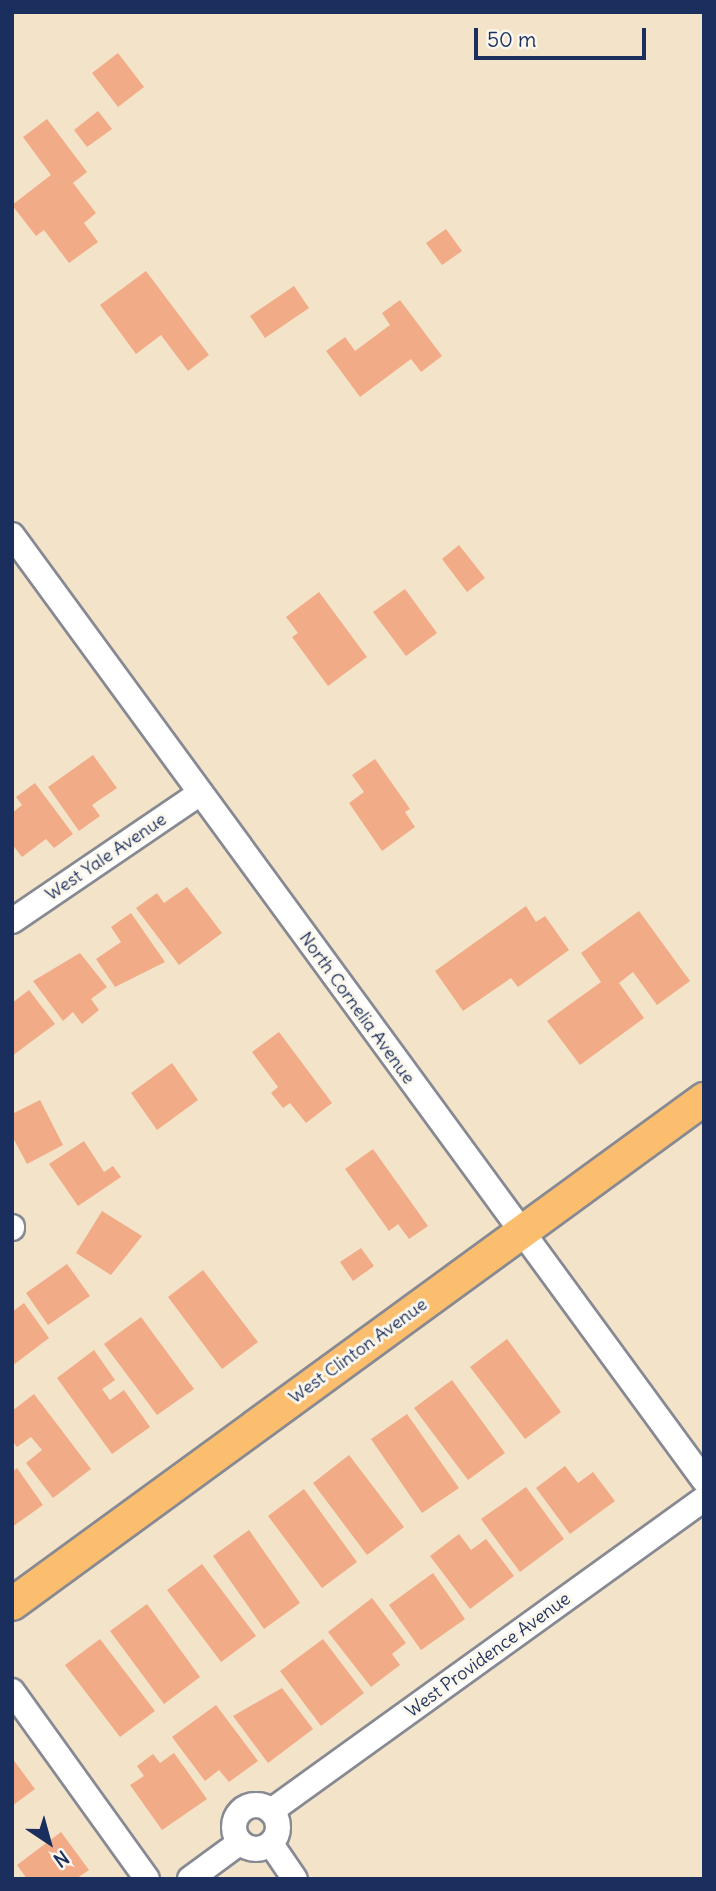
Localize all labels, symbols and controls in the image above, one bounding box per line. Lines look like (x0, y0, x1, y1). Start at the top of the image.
scale bar (478, 14, 650, 58)
text: 50 m (487, 26, 536, 53)
street label: West Yale Avenue (41, 809, 171, 905)
street label: North Cornelia Avenue (295, 928, 419, 1088)
street label: West Clinton Avenue (285, 1294, 431, 1408)
street label: West Providence Avenue (401, 1588, 575, 1722)
north arrow (14, 1807, 84, 1877)
text: N (49, 1845, 74, 1873)

